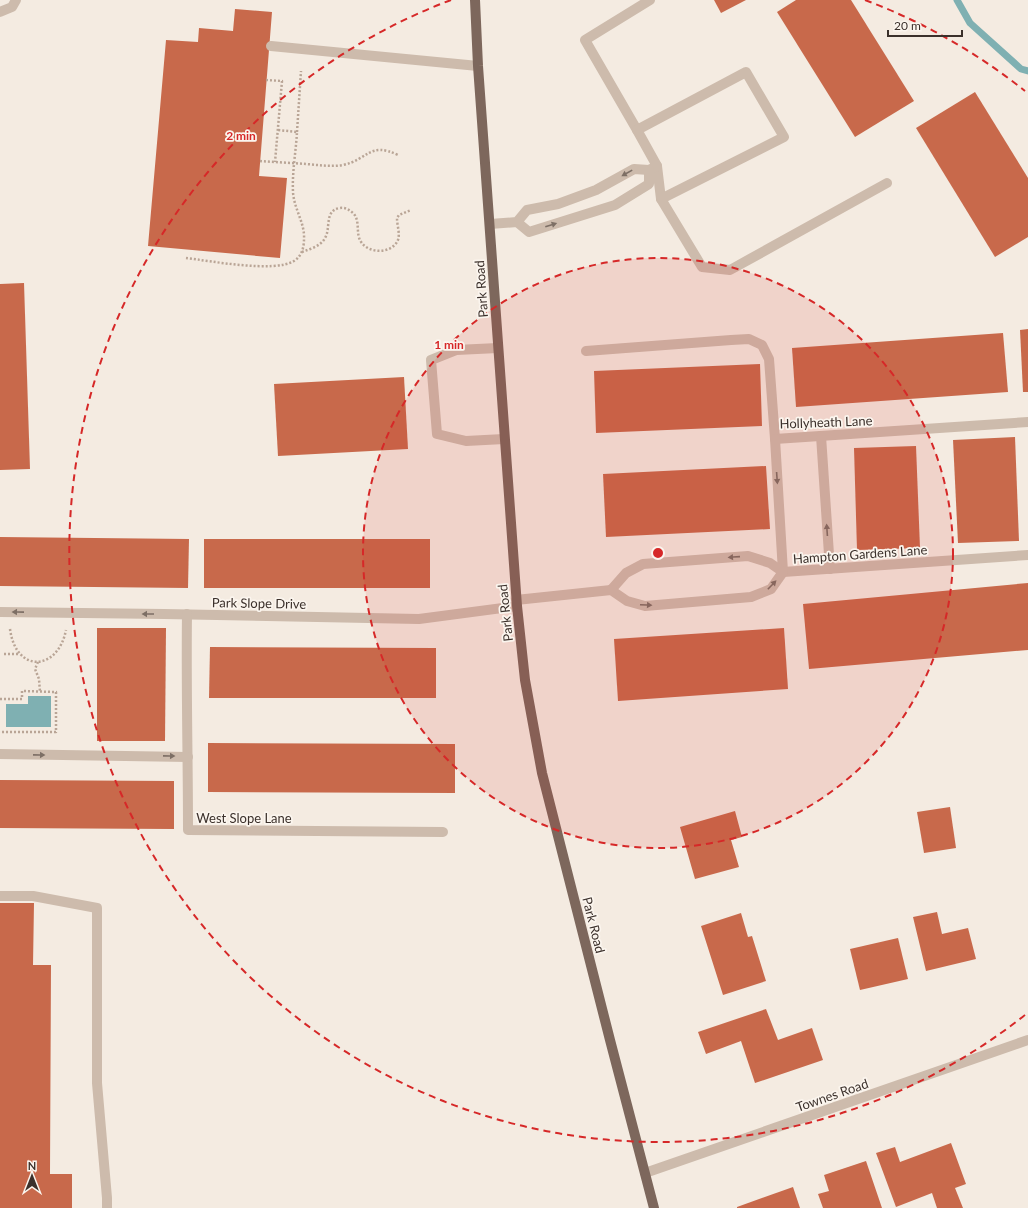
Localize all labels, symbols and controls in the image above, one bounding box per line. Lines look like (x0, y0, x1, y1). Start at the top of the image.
scale bar (888, 12, 962, 38)
text: 20 m (894, 18, 921, 33)
text: 2 min (226, 128, 256, 143)
one-way arrow (621, 169, 633, 176)
one-way arrow (545, 222, 557, 228)
street label: Park Road (471, 260, 491, 318)
text: 1 min (434, 337, 464, 352)
street label: Hollyheath Lane (779, 412, 873, 432)
one-way arrow (774, 472, 780, 485)
one-way arrow (824, 524, 831, 536)
street label: Hampton Gardens Lane (792, 541, 928, 567)
centre of rings (651, 546, 665, 560)
one-way arrow (728, 553, 740, 560)
one-way arrow (767, 580, 777, 590)
street label: Park Road (494, 584, 516, 642)
street label: Park Slope Drive (212, 594, 307, 612)
one-way arrow (640, 601, 652, 608)
one-way arrow (11, 609, 24, 615)
one-way arrow (141, 611, 154, 617)
one-way arrow (33, 752, 46, 758)
one-way arrow (163, 753, 176, 759)
street label: West Slope Lane (196, 810, 292, 826)
street label: Park Road (579, 895, 609, 955)
street label: Townes Road (794, 1075, 870, 1115)
north arrow (12, 1156, 52, 1196)
text: N (28, 1159, 36, 1172)

